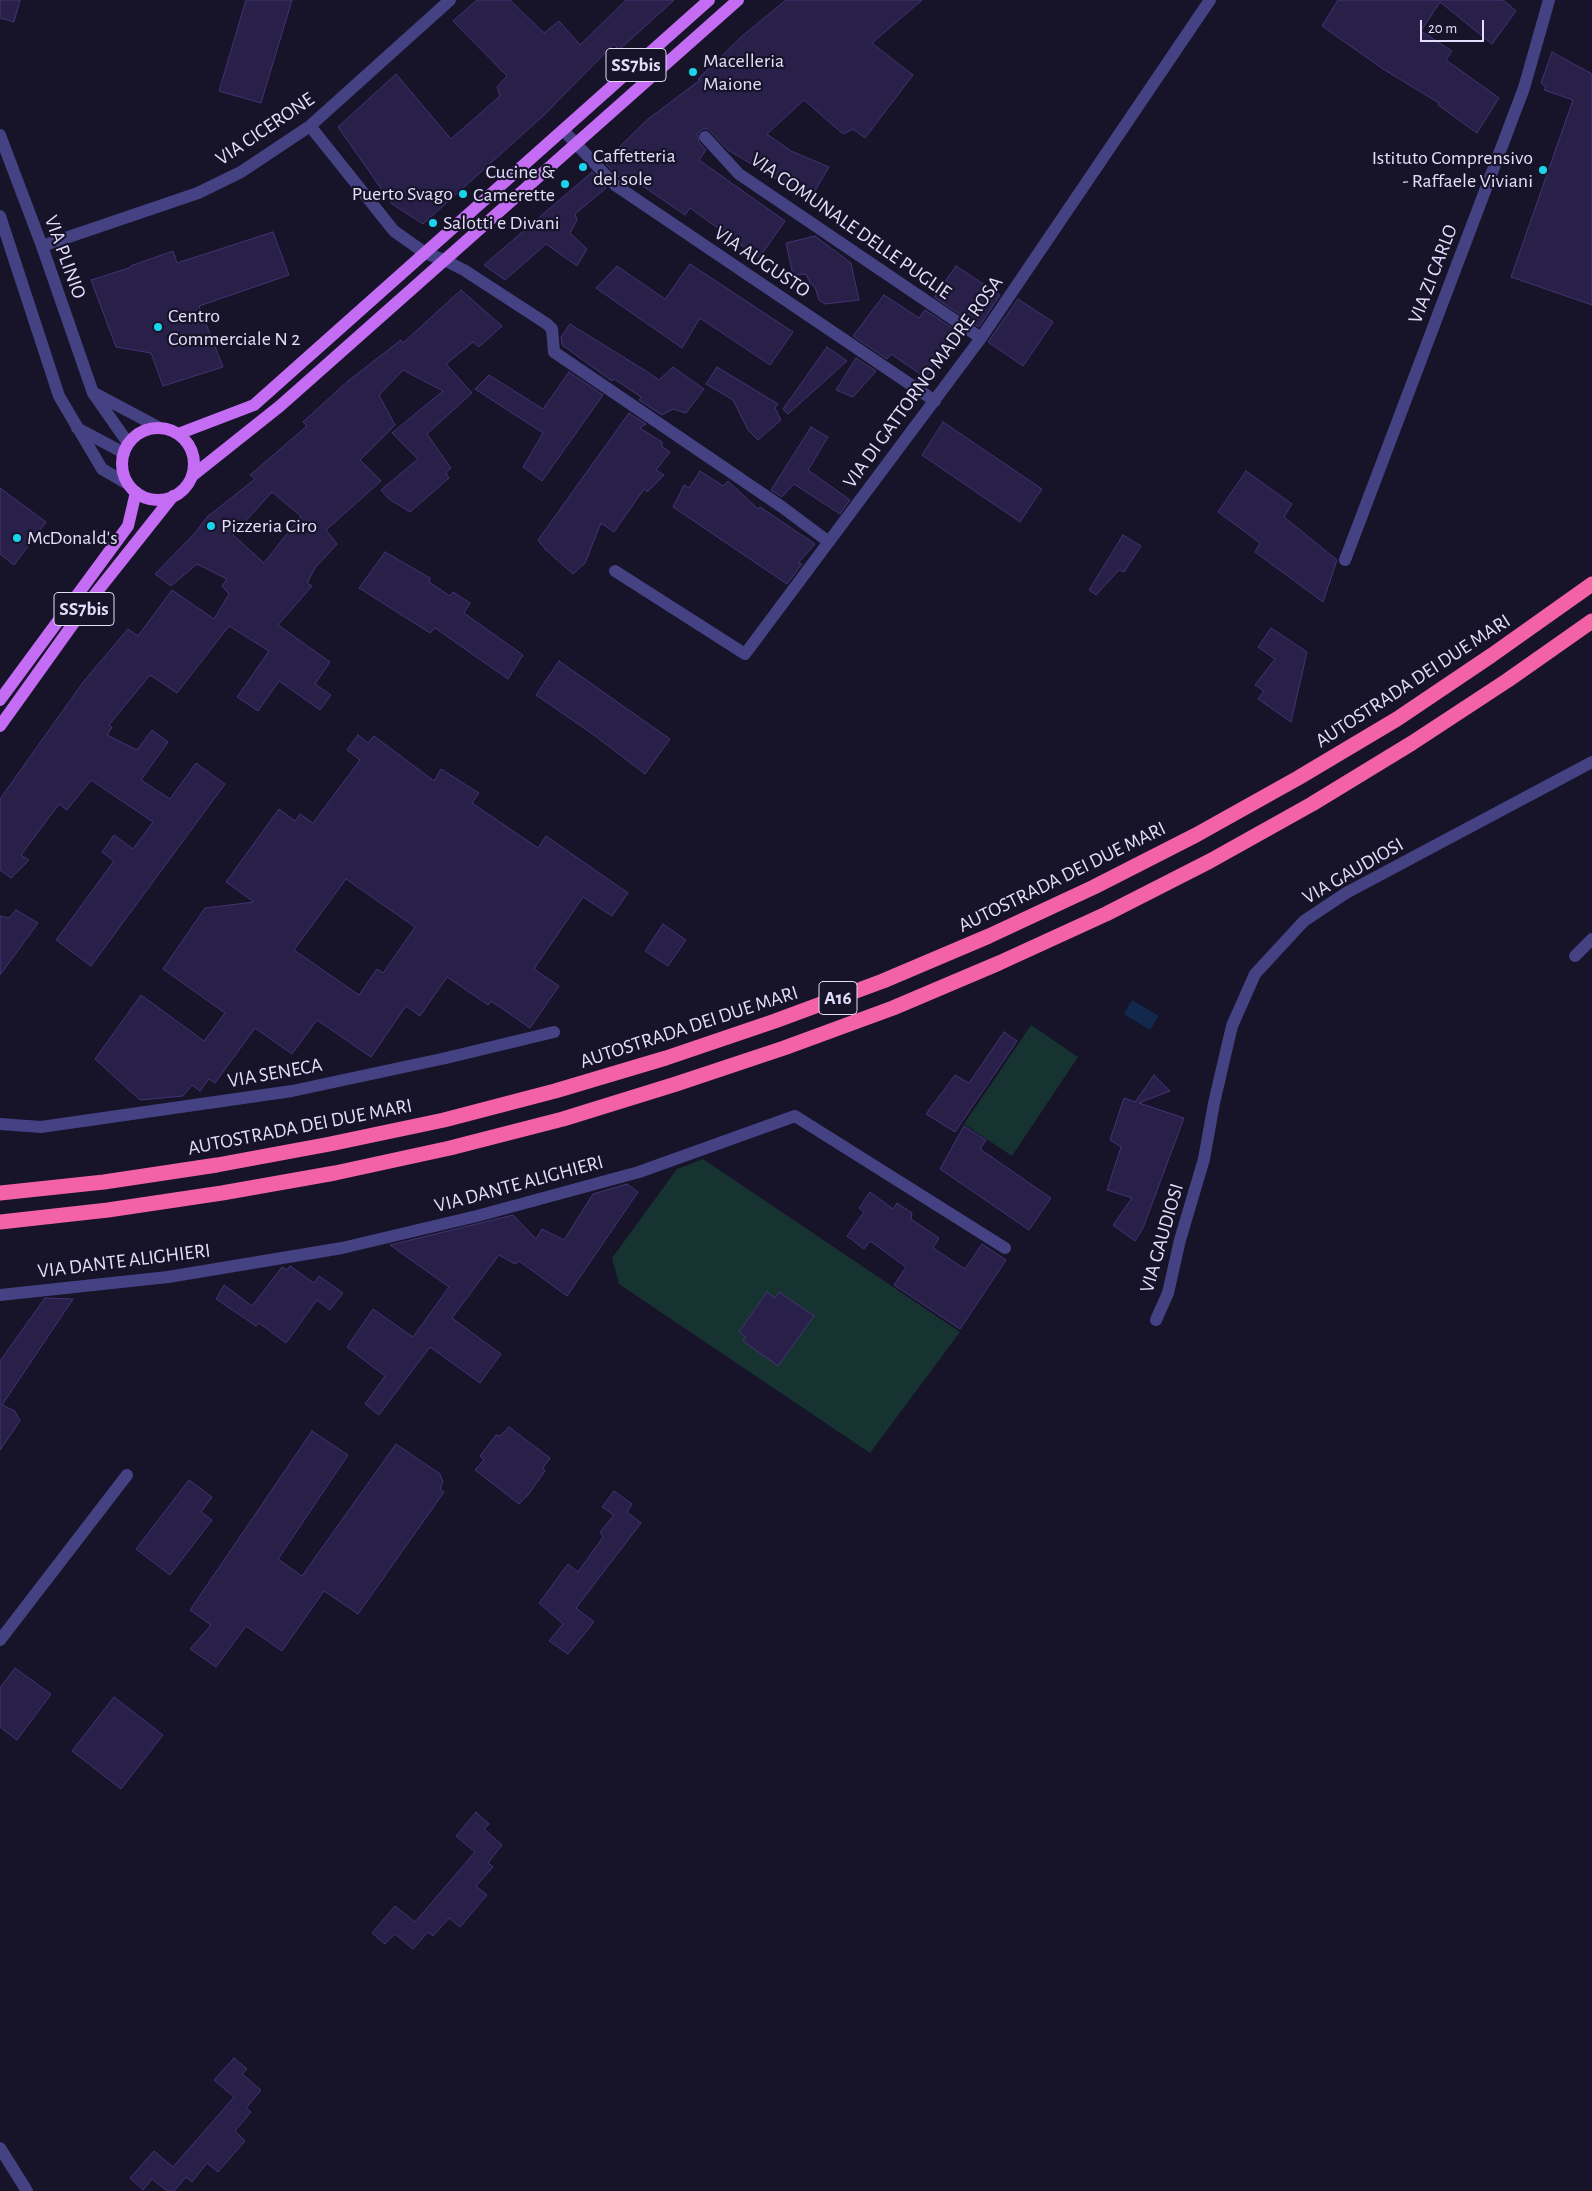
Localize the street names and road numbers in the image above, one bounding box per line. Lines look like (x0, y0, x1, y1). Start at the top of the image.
road number: SS7bis (606, 48, 666, 82)
street label: VIA CICERONE (211, 87, 319, 171)
street label: VIA COMUNALE DELLE PUGLIE (746, 147, 956, 305)
street label: VIA PLINIO (39, 212, 91, 302)
street label: VIA AUGUSTO (709, 221, 815, 303)
street label: VIA ZI CARLO (1403, 221, 1463, 327)
street label: VIA DI GATTORNO MADRE ROSA (838, 271, 1008, 493)
road number: SS7bis (54, 592, 114, 626)
street label: AUTOSTRADA DEI DUE MARI (1311, 609, 1515, 753)
street label: AUTOSTRADA DEI DUE MARI (954, 816, 1170, 938)
street label: VIA GAUDIOSI (1298, 832, 1408, 910)
street label: AUTOSTRADA DEI DUE MARI (577, 980, 801, 1074)
road number: A16 (819, 981, 857, 1014)
street label: VIA SENECA (226, 1053, 324, 1093)
street label: AUTOSTRADA DEI DUE MARI (186, 1093, 414, 1161)
street label: VIA DANTE ALIGHIERI (432, 1150, 606, 1218)
street label: VIA GAUDIOSI (1135, 1181, 1189, 1295)
street label: VIA DANTE ALIGHIERI (36, 1238, 212, 1284)

